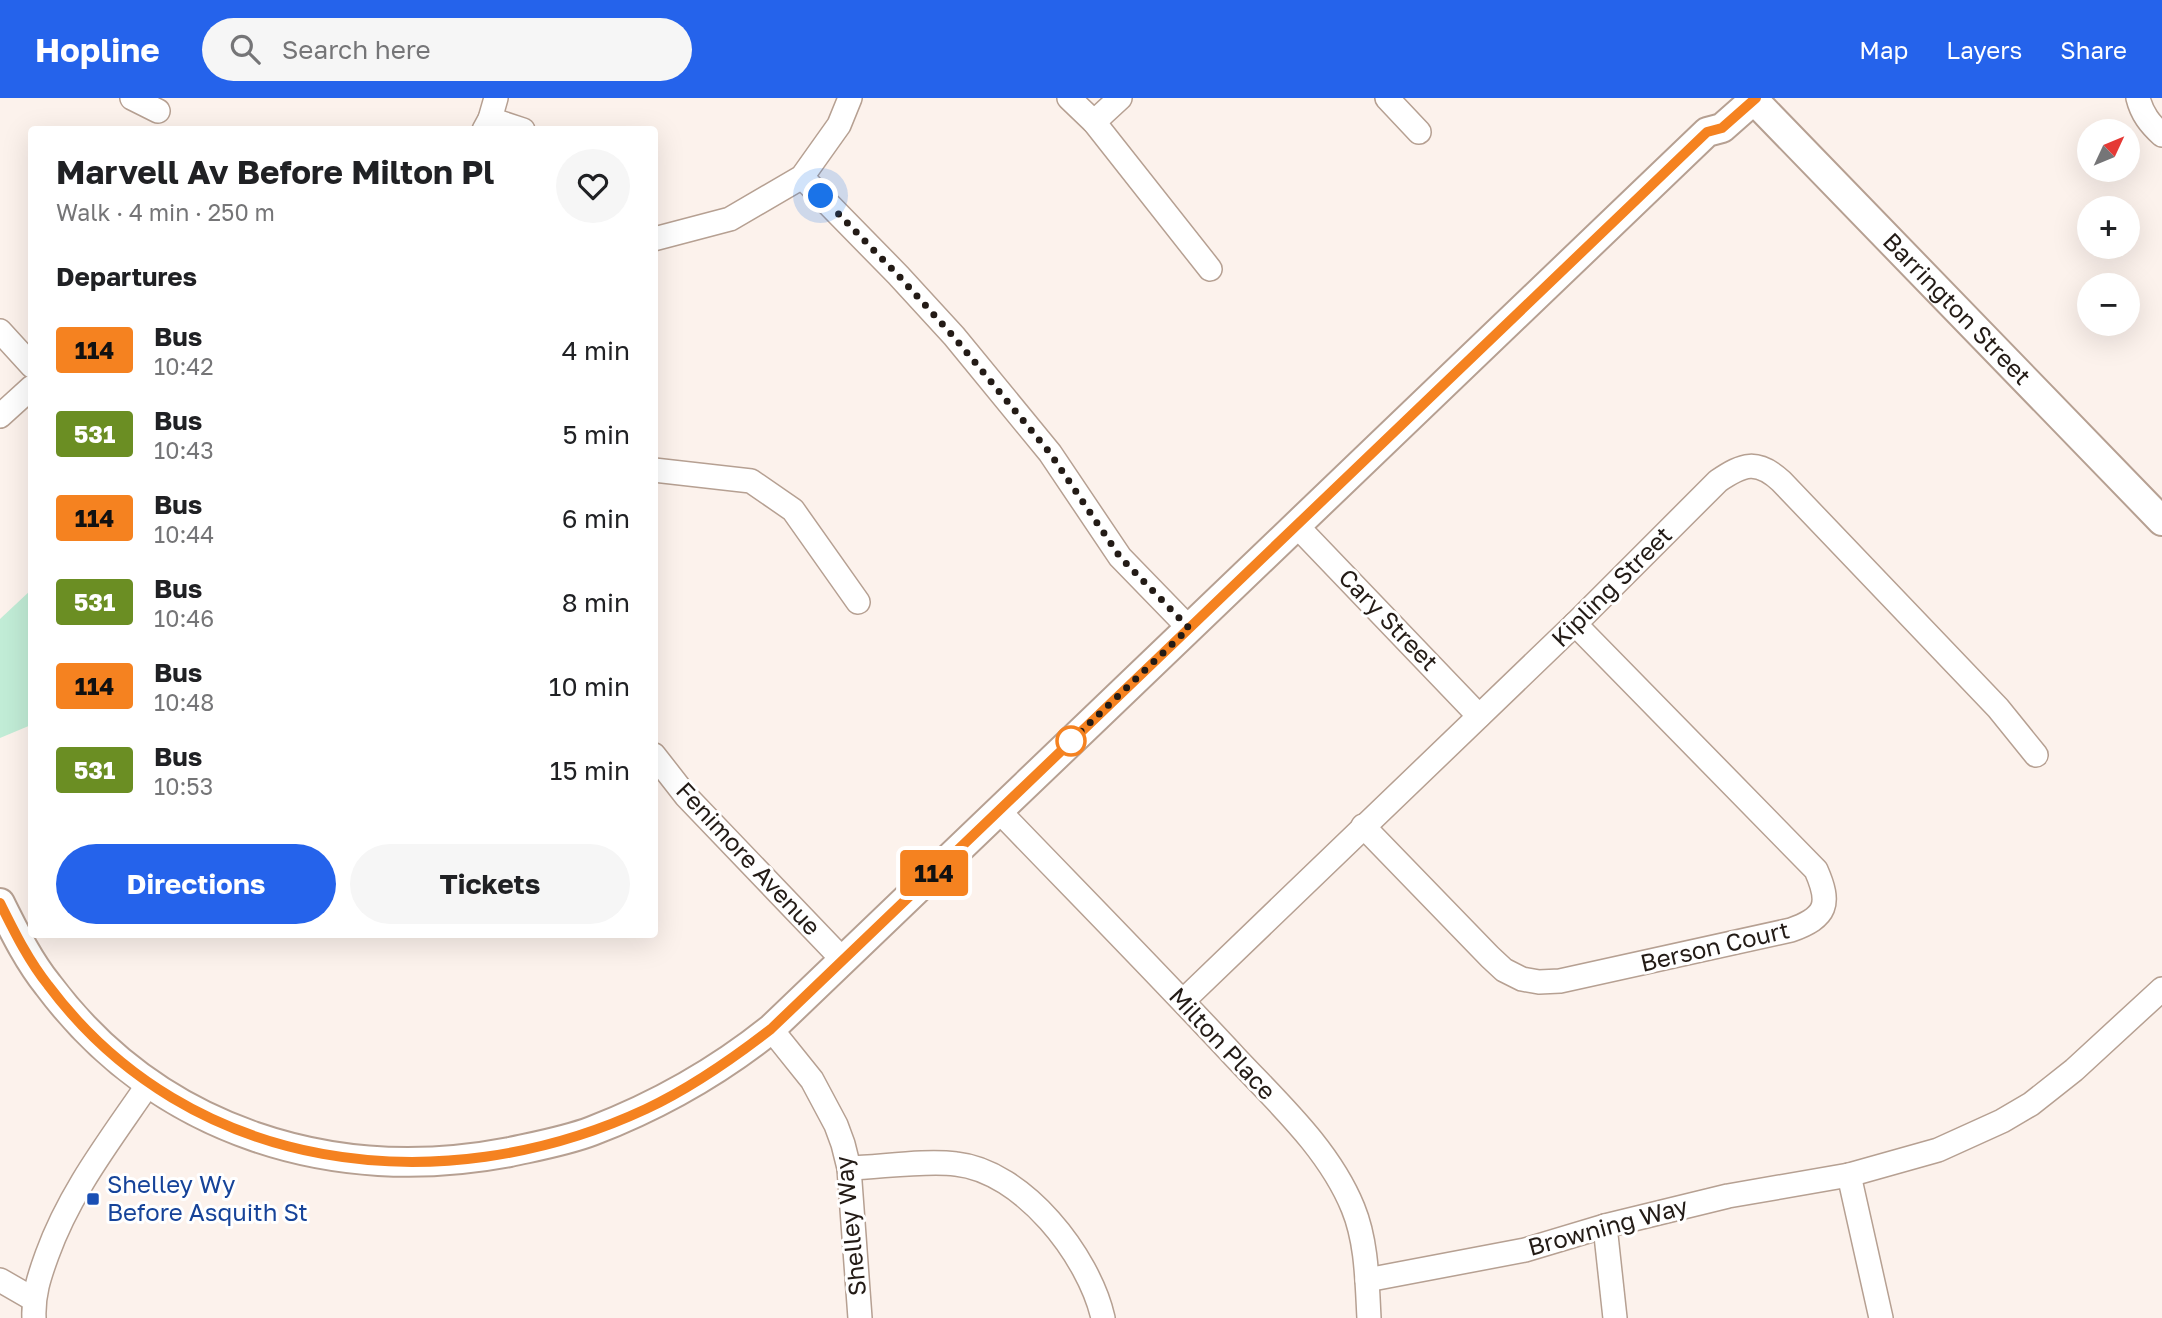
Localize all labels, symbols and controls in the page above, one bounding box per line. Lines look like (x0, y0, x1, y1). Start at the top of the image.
search box (202, 18, 692, 81)
text: Hopline (35, 30, 160, 69)
icon: search (226, 30, 264, 68)
text: Search here (282, 34, 431, 65)
text: Map (1859, 35, 1908, 64)
text: Layers (1946, 35, 2022, 64)
text: Share (2060, 35, 2127, 64)
north arrow (2077, 119, 2140, 182)
map controls (2077, 119, 2140, 336)
button: heart (556, 149, 630, 223)
text: Marvell Av Before Milton Pl (56, 152, 494, 191)
your location (803, 178, 838, 213)
button: + (2077, 196, 2140, 259)
text: Walk · 4 min · 250 m (56, 198, 275, 226)
street label: Barrington Street (1878, 226, 2038, 390)
text: Departures (56, 261, 197, 292)
button: − (2077, 273, 2140, 336)
text: Bus (154, 321, 202, 352)
text: 114 (75, 335, 114, 364)
text: 4 min (562, 335, 630, 366)
text: 10:42 (154, 352, 214, 380)
text: Bus (154, 405, 202, 436)
text: 531 (74, 419, 115, 448)
text: 5 min (562, 419, 630, 450)
text: 10:43 (154, 436, 214, 464)
text: Bus (154, 489, 202, 520)
text: 114 (75, 503, 114, 532)
text: 6 min (562, 503, 630, 534)
text: 10:44 (154, 520, 214, 548)
street label: Kipling Street (1545, 520, 1677, 652)
street label: Cary Street (1333, 562, 1445, 676)
text: Bus (154, 573, 202, 604)
text: 531 (74, 587, 115, 616)
text: 8 min (562, 587, 630, 618)
text: 10:46 (154, 604, 214, 632)
text: Bus (154, 657, 202, 688)
text: 114 (75, 671, 114, 700)
text: 10 min (549, 671, 630, 702)
text: 10:48 (154, 688, 214, 716)
unlabelled marker (1056, 726, 1086, 756)
text: Bus (154, 741, 202, 772)
text: 531 (74, 755, 115, 784)
text: 15 min (550, 755, 630, 786)
text: 10:53 (154, 772, 213, 800)
street label: Fenimore Avenue (671, 775, 827, 940)
button: Directions (56, 844, 336, 924)
button: Tickets (350, 844, 630, 924)
line badge: 114 (894, 850, 974, 896)
text: 114 (914, 858, 954, 887)
street label: Berson Court (1637, 914, 1792, 977)
street label: Milton Place (1164, 981, 1282, 1105)
street label: Shelley Way (828, 1155, 871, 1298)
place label: Shelley Wy Before Asquith St (107, 1169, 308, 1226)
street label: Browning Way (1525, 1190, 1691, 1261)
marker: Shelley Wy Before Asquith St (85, 1191, 101, 1207)

